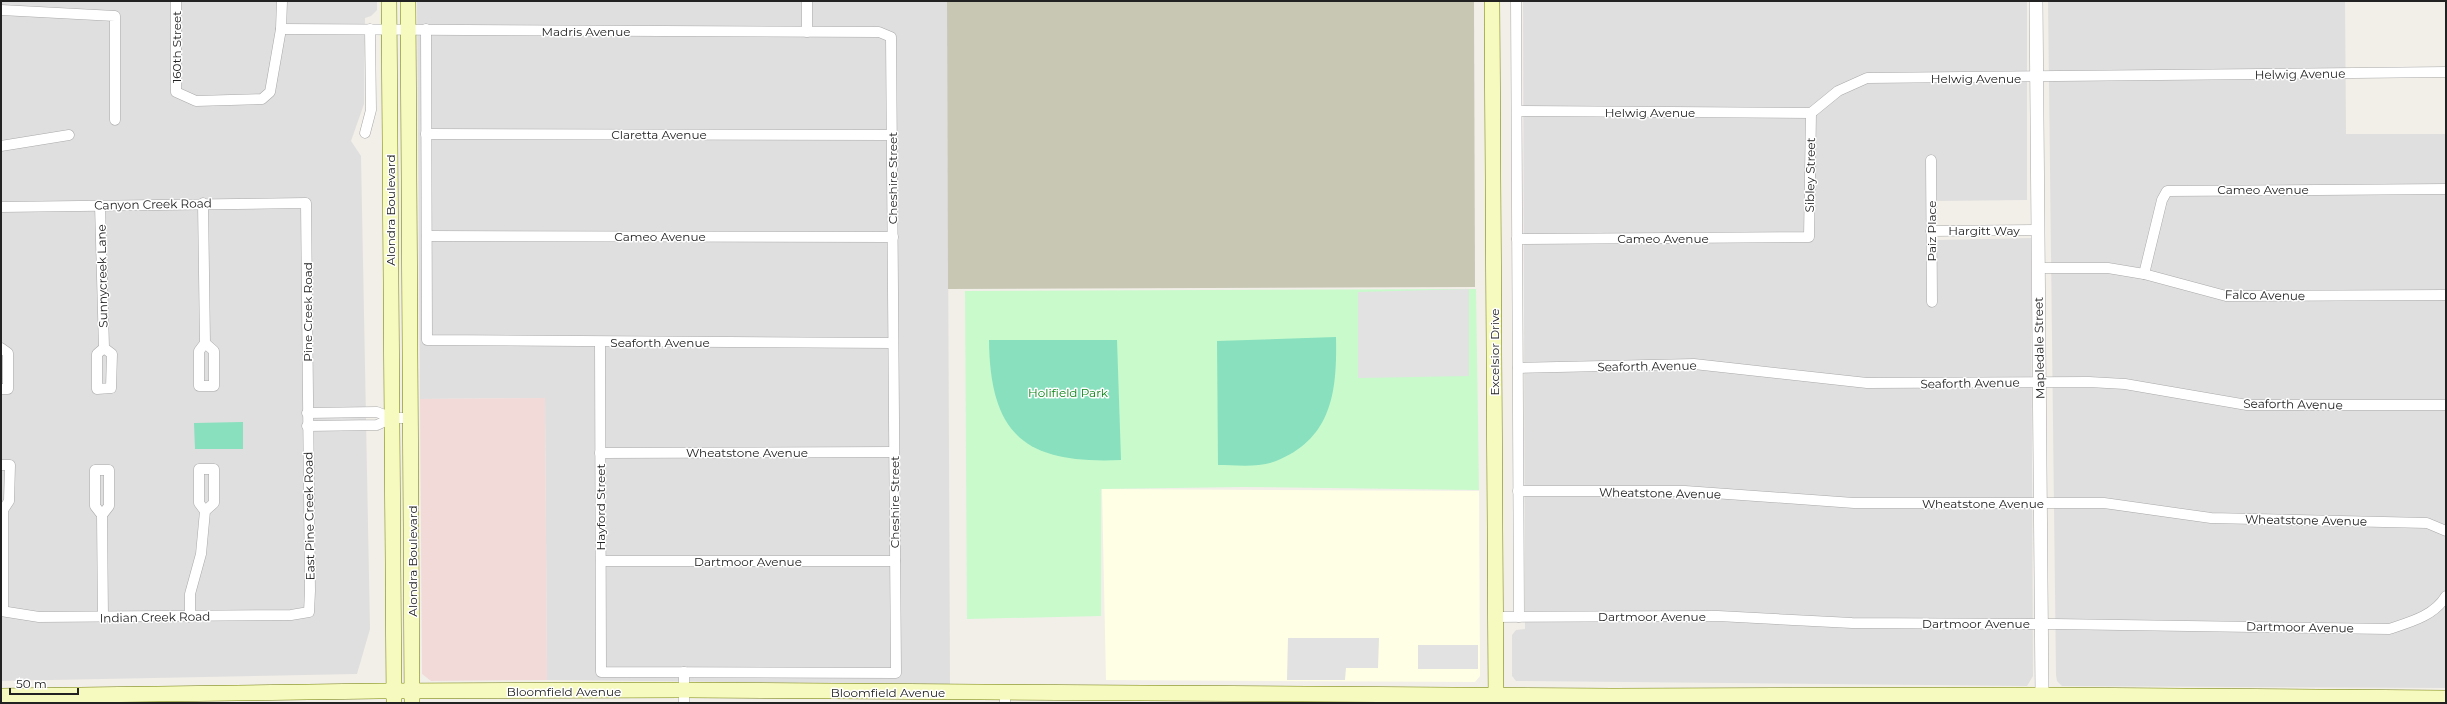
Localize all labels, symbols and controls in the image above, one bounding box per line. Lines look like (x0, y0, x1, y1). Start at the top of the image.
street label: 160th Street (169, 11, 184, 83)
street label: Madris Avenue (542, 24, 630, 39)
street label: Helwig Avenue (2255, 66, 2345, 82)
street label: Helwig Avenue (1931, 71, 2021, 86)
street label: Helwig Avenue (1605, 105, 1695, 120)
street label: Claretta Avenue (611, 127, 707, 142)
street label: Cheshire Street (885, 132, 900, 224)
street label: Sibley Street (1802, 137, 1818, 213)
street label: Alondra Boulevard (383, 154, 398, 266)
street label: Cameo Avenue (2217, 182, 2309, 197)
street label: Canyon Creek Road (94, 195, 212, 213)
street label: Paiz Place (1924, 201, 1939, 261)
street label: Hargitt Way (1948, 223, 2020, 238)
street label: Sunnycreek Lane (94, 224, 110, 328)
street label: Cameo Avenue (614, 229, 706, 244)
street label: Cameo Avenue (1617, 231, 1709, 246)
street label: Pine Creek Road (300, 262, 315, 362)
street label: Falco Avenue (2225, 287, 2305, 303)
street label: Mapledale Street (2031, 297, 2047, 399)
street label: Excelsior Drive (1487, 308, 1502, 396)
street label: Seaforth Avenue (610, 335, 710, 350)
street label: Seaforth Avenue (1597, 358, 1697, 374)
street label: Seaforth Avenue (1920, 375, 2020, 391)
park label: Holifield Park (1028, 385, 1109, 400)
street label: Seaforth Avenue (2243, 396, 2343, 412)
street label: Wheatstone Avenue (686, 445, 808, 460)
street label: East Pine Creek Road (300, 452, 318, 580)
street label: Cheshire Street (887, 456, 902, 548)
street label: Hayford Street (593, 463, 608, 550)
street label: Wheatstone Avenue (1599, 484, 1721, 502)
street label: Wheatstone Avenue (1922, 496, 2044, 511)
street label: Alondra Boulevard (405, 505, 420, 617)
street label: Wheatstone Avenue (2245, 511, 2367, 529)
street label: Dartmoor Avenue (694, 554, 802, 569)
street label: Indian Creek Road (99, 609, 211, 625)
street label: Dartmoor Avenue (1598, 609, 1706, 624)
street label: Dartmoor Avenue (1922, 616, 2030, 631)
street label: Dartmoor Avenue (2246, 619, 2354, 635)
scale bar (10, 670, 78, 696)
text: 50 m (16, 676, 47, 691)
street label: Bloomfield Avenue (507, 684, 621, 699)
street label: Bloomfield Avenue (831, 685, 945, 700)

